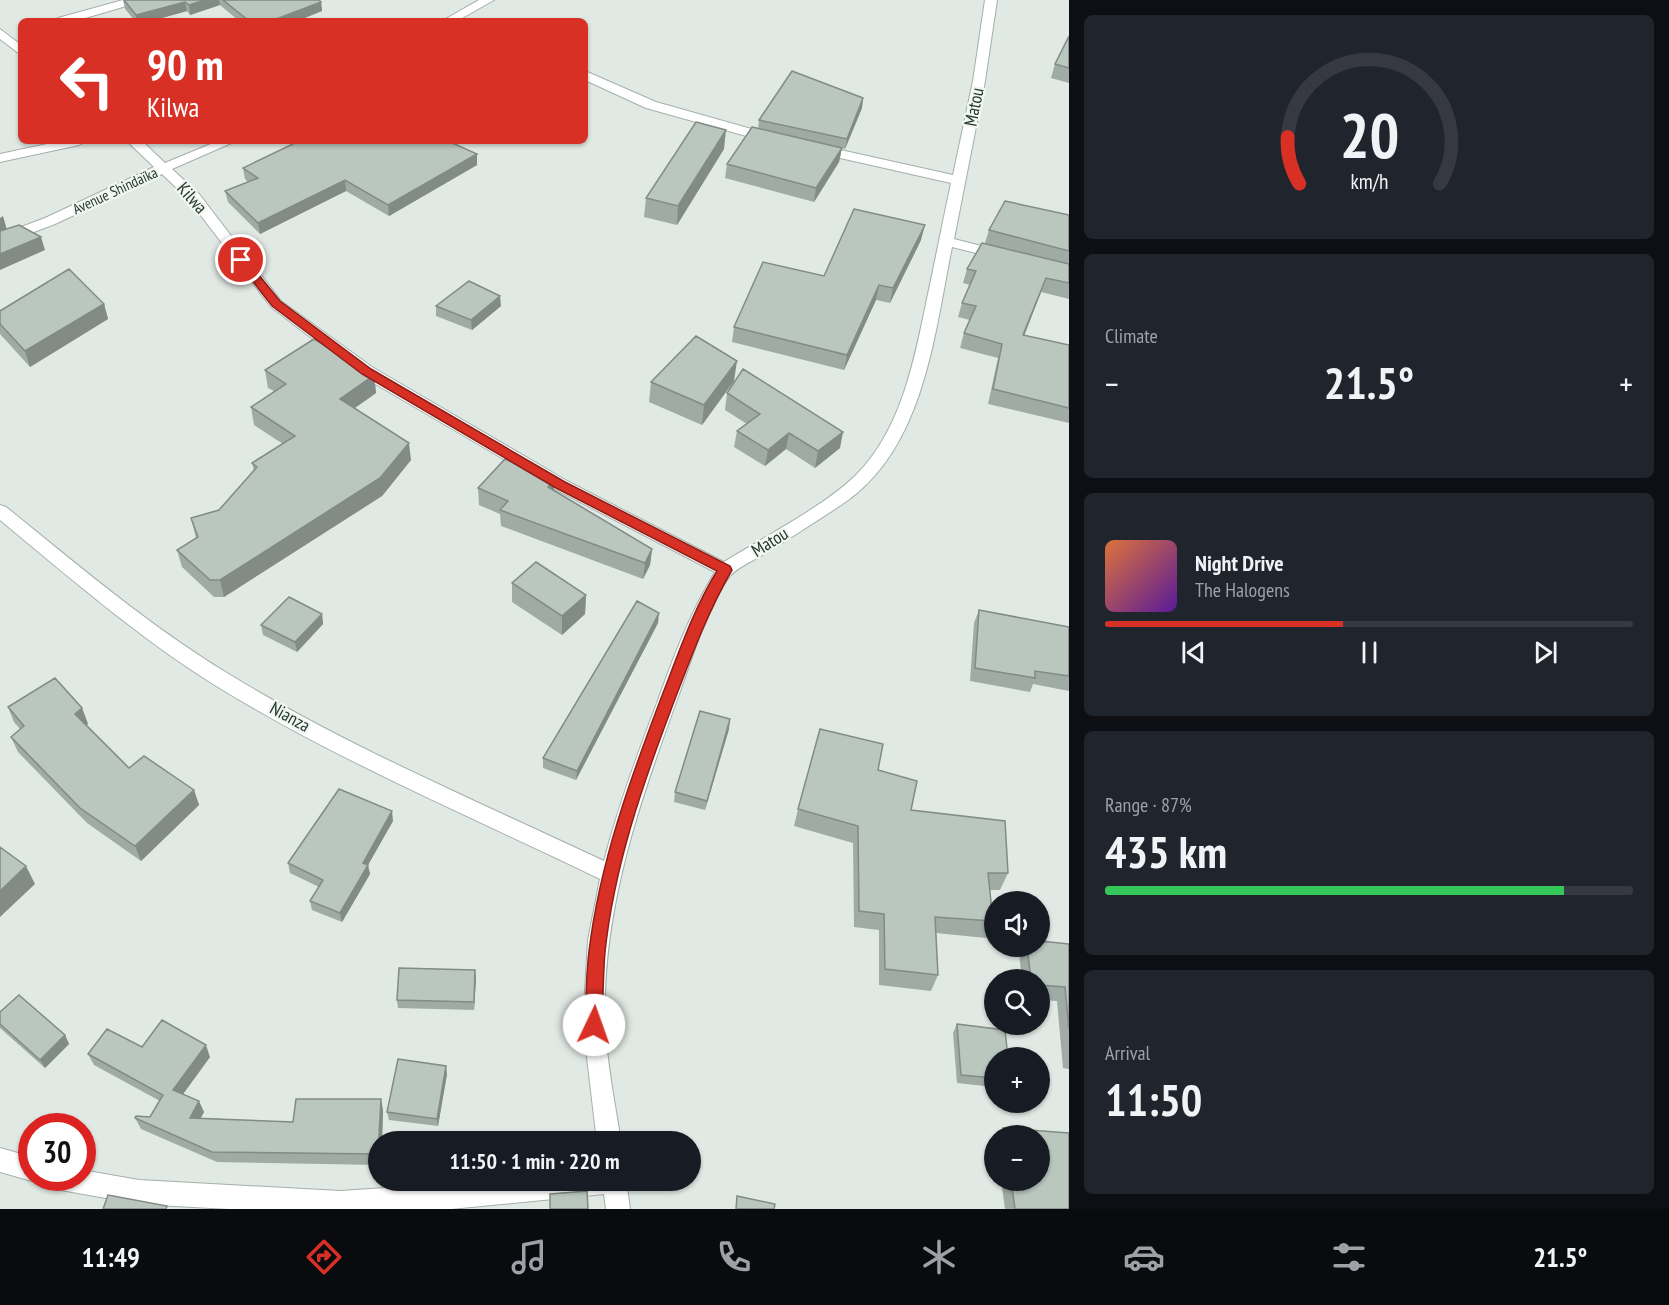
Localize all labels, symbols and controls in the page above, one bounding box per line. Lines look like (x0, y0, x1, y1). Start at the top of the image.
text: 90 m (147, 37, 224, 92)
icon: left (48, 42, 126, 120)
street label: Matou (958, 86, 989, 128)
text: Kilwa (147, 90, 199, 124)
text: 20 (1339, 94, 1399, 175)
street label: Avenue Shindaïka (69, 163, 160, 219)
text: km/h (1350, 167, 1388, 195)
street label: Kilwa (172, 177, 213, 218)
pin (215, 234, 266, 285)
icon: arrive (224, 243, 257, 276)
text: Climate (1105, 323, 1158, 349)
text: 21.5° (1324, 353, 1414, 411)
text: − (1105, 362, 1119, 405)
text: + (1619, 362, 1633, 405)
street label: Matou (747, 521, 792, 562)
text: Night Drive (1195, 549, 1284, 577)
text: The Halogens (1195, 577, 1290, 603)
icon: previous (1177, 636, 1210, 669)
icon: pause (1353, 636, 1386, 669)
icon: next (1529, 636, 1562, 669)
street label: Nianza (266, 696, 314, 737)
text: Range · 87% (1105, 792, 1192, 818)
text: 435 km (1105, 822, 1227, 880)
map controls (984, 891, 1050, 1191)
button: sound (984, 891, 1050, 957)
button: search (984, 969, 1050, 1035)
position arrow (562, 993, 626, 1057)
text: Arrival (1105, 1040, 1150, 1066)
button: + (984, 1047, 1050, 1113)
text: 11:50 (1105, 1070, 1202, 1128)
speed limit sign: 30 (18, 1113, 96, 1191)
button: − (984, 1125, 1050, 1191)
text: 11:50 · 1 min · 220 m (449, 1147, 620, 1175)
icon: directions (303, 1236, 345, 1278)
icon: music (508, 1236, 550, 1278)
icon: phone (713, 1236, 755, 1278)
icon: climate (918, 1236, 960, 1278)
icon: car (1123, 1236, 1165, 1278)
icon: filters (1328, 1236, 1370, 1278)
text: 11:49 (82, 1240, 140, 1274)
text: 21.5° (1533, 1240, 1587, 1274)

